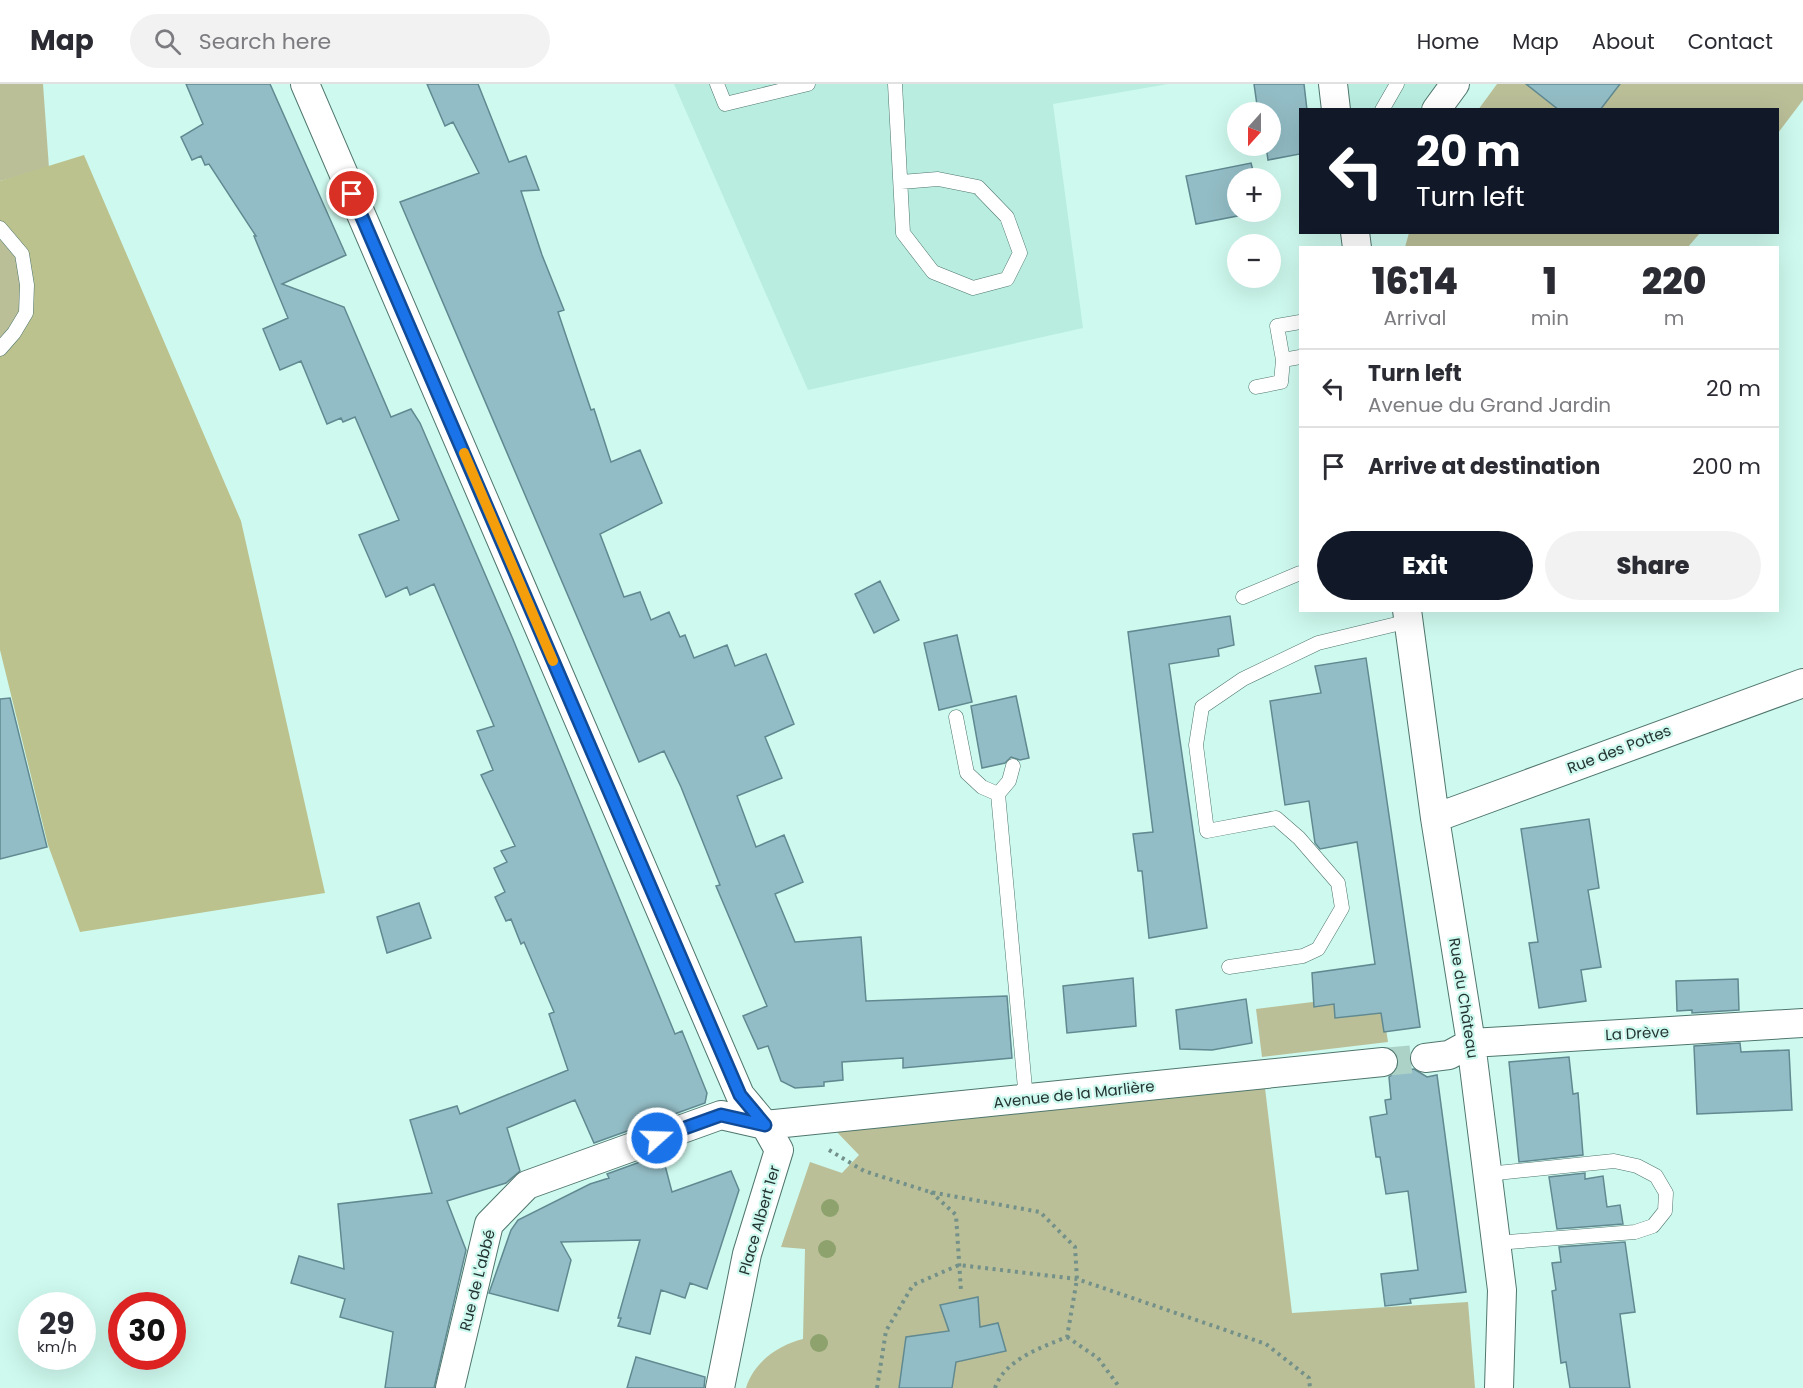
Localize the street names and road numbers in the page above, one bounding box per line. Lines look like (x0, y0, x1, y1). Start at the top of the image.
street label: Rue des Pottes (1564, 719, 1674, 778)
street label: Rue du Château (1444, 936, 1484, 1060)
street label: La Drève (1605, 1021, 1669, 1045)
street label: Avenue de la Marlière (992, 1075, 1156, 1113)
street label: Place Albert 1er (733, 1162, 785, 1277)
street label: Rue de L'abbé (454, 1227, 500, 1333)

